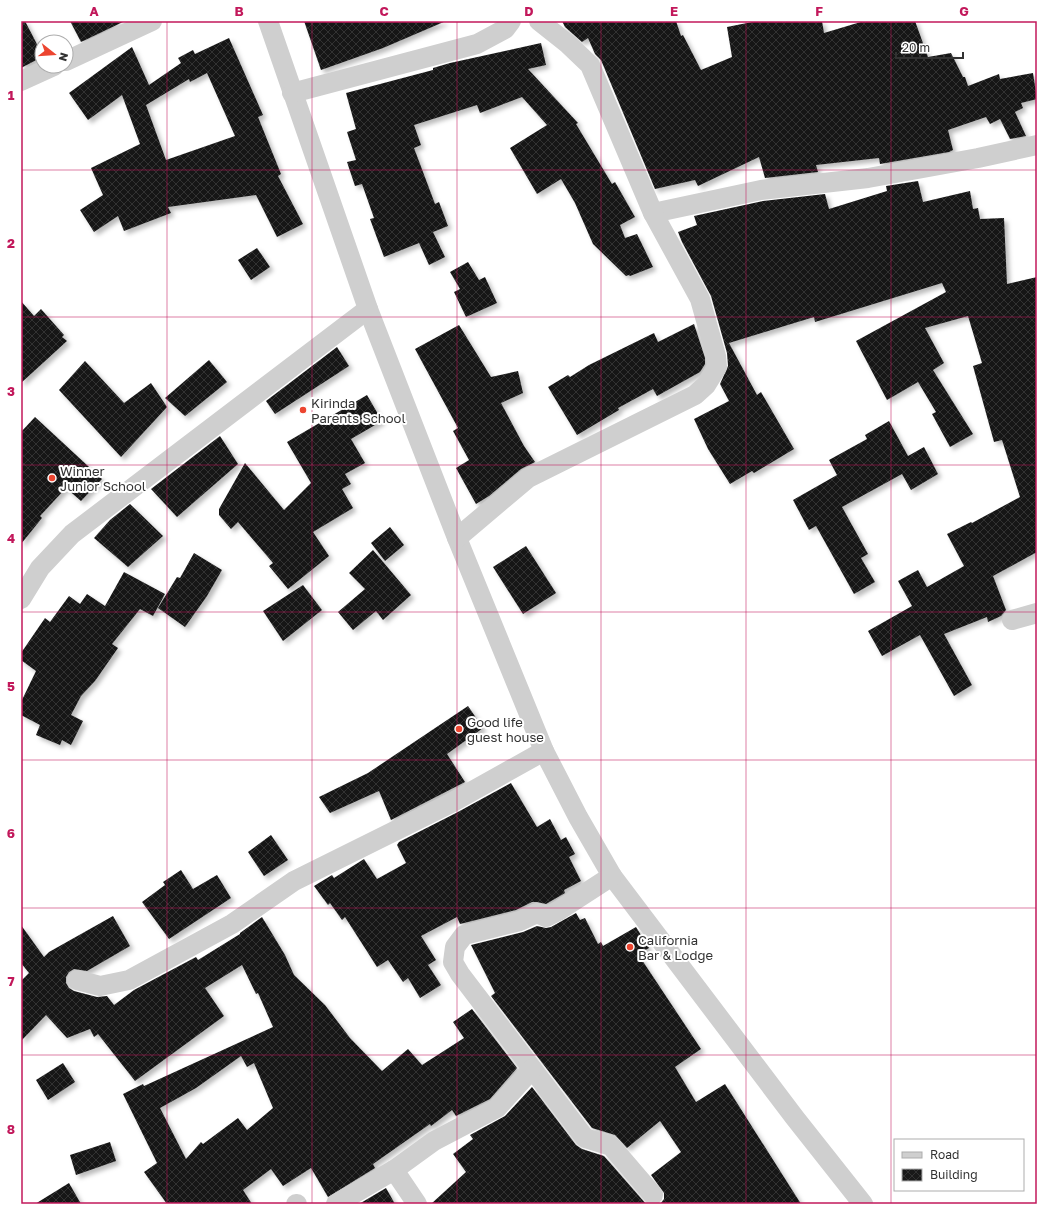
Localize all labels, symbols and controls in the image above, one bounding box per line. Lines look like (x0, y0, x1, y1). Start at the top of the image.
text: A (89, 3, 99, 19)
text: B (234, 3, 244, 19)
text: C (379, 3, 389, 19)
text: D (524, 3, 534, 19)
text: E (670, 3, 678, 19)
text: F (815, 3, 823, 19)
text: G (959, 3, 969, 19)
north arrow (34, 34, 74, 74)
scale bar (896, 34, 963, 60)
text: 20 m (902, 40, 930, 55)
text: N (57, 51, 71, 63)
text: 1 (8, 87, 15, 103)
text: 2 (7, 235, 15, 251)
text: 3 (7, 383, 15, 399)
place label: Kirinda Parents School (311, 395, 406, 426)
marker: Kirinda Parents School (298, 405, 308, 415)
place label: Winner Junior School (60, 463, 146, 494)
marker: Winner Junior School (47, 473, 57, 483)
text: 4 (7, 530, 15, 546)
text: 5 (7, 678, 15, 694)
place label: Good life guest house (467, 714, 544, 745)
marker: Good life guest house (454, 724, 464, 734)
text: 6 (7, 825, 15, 841)
place label: California Bar & Lodge (638, 932, 713, 963)
marker: California Bar & Lodge (625, 942, 635, 952)
text: 7 (7, 973, 15, 989)
text: 8 (7, 1121, 15, 1137)
legend (894, 1139, 1024, 1191)
text: Road (930, 1147, 959, 1162)
text: Building (930, 1167, 978, 1182)

